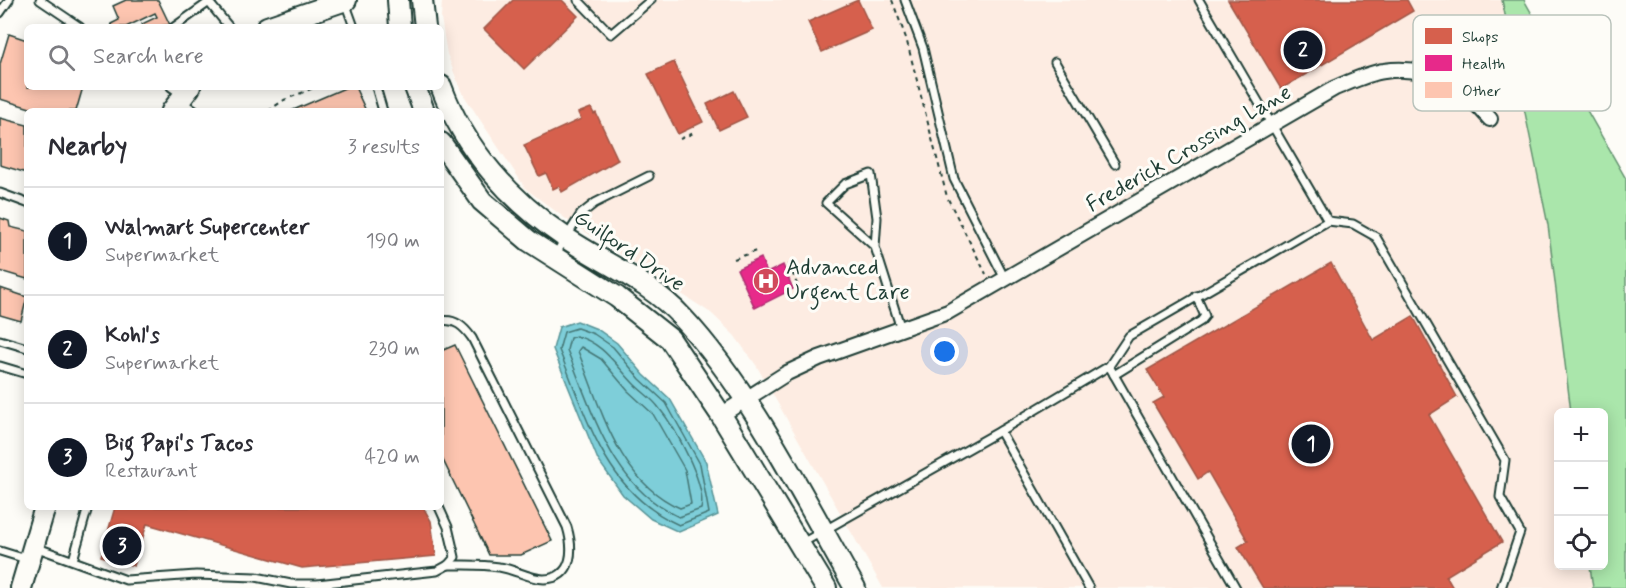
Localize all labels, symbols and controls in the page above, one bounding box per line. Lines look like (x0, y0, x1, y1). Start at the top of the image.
legend (1413, 15, 1611, 111)
search box (24, 24, 444, 90)
text: Shops (1462, 27, 1499, 48)
pin: 2 (1284, 28, 1322, 72)
icon: search (45, 41, 78, 74)
text: Search here (93, 43, 204, 71)
text: Health (1462, 54, 1505, 75)
street label: Frederick Crossing Lane (1081, 79, 1297, 220)
text: Other (1462, 81, 1501, 102)
text: Nearby (48, 130, 127, 164)
text: 3 results (348, 134, 420, 161)
street label: Guilford Drive (567, 204, 690, 300)
text: Walmart Supercenter (105, 214, 309, 242)
text: 1 (63, 228, 72, 255)
text: 190 m (366, 228, 420, 255)
text: Supermarket (105, 242, 219, 269)
place label: Advanced Urgent Care (786, 254, 910, 310)
hospital icon: Advanced Urgent Care (751, 266, 781, 296)
text: Kohl's (105, 322, 160, 350)
text: 2 (63, 336, 72, 363)
text: 230 m (368, 336, 420, 363)
your location (930, 337, 959, 366)
text: Supermarket (105, 350, 219, 377)
map controls (1554, 408, 1608, 570)
button: + (1554, 408, 1608, 462)
pin: 1 (1292, 422, 1330, 466)
text: Big Papi's Tacos (105, 430, 253, 458)
text: 3 (63, 444, 72, 471)
text: 420 m (364, 444, 420, 471)
text: Restaurant (105, 458, 198, 485)
button: − (1554, 462, 1608, 516)
button: locate (1554, 516, 1608, 570)
pin: 3 (102, 524, 142, 568)

